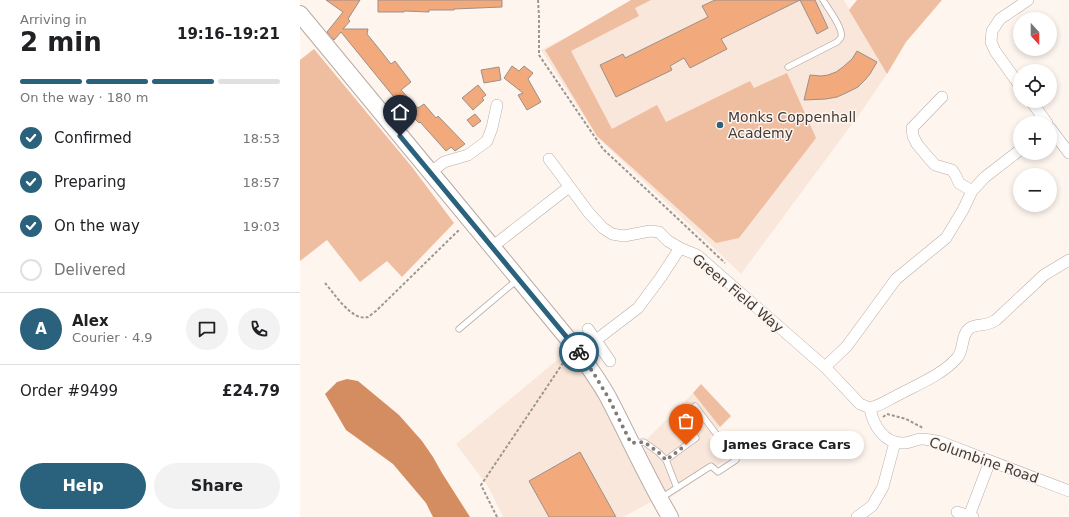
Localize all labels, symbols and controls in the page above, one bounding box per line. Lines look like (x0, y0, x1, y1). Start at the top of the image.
text: Arriving in (20, 12, 87, 27)
north arrow (1013, 12, 1057, 56)
map controls (1013, 12, 1057, 212)
text: 19:16–19:21 (177, 25, 280, 43)
text: 2 min (20, 27, 102, 57)
button: locate (1013, 64, 1057, 108)
text: On the way · 180 m (20, 90, 148, 105)
pin (383, 95, 417, 136)
icon: home (389, 101, 411, 123)
place label: Monks Coppenhall Academy (728, 109, 856, 141)
button: + (1013, 116, 1057, 160)
marker: Monks Coppenhall Academy (715, 120, 725, 130)
icon: check (20, 127, 42, 149)
text: Confirmed (54, 129, 132, 147)
text: 18:53 (243, 131, 280, 146)
button: − (1013, 168, 1057, 212)
icon: check (20, 171, 42, 193)
text: Preparing (54, 173, 126, 191)
text: 18:57 (243, 175, 280, 190)
icon: check (20, 215, 42, 237)
text: On the way (54, 217, 140, 235)
text: 19:03 (243, 219, 280, 234)
street label: Green Field Way (689, 250, 787, 336)
text: Delivered (54, 261, 126, 279)
button: chat (186, 308, 228, 350)
button: phone (238, 308, 280, 350)
text: Alex (72, 312, 109, 330)
text: A (35, 320, 47, 338)
text: Courier · 4.9 (72, 330, 153, 345)
courier (559, 332, 599, 372)
icon: bike (568, 341, 590, 363)
text: Order #9499 (20, 382, 118, 400)
text: £24.79 (222, 382, 280, 400)
pin (669, 404, 703, 445)
icon: bag (675, 410, 697, 432)
callout: James Grace Cars (710, 431, 864, 459)
street label: Columbine Road (927, 434, 1041, 486)
text: James Grace Cars (723, 437, 851, 452)
button: Help (20, 463, 146, 509)
button: Share (154, 463, 280, 509)

